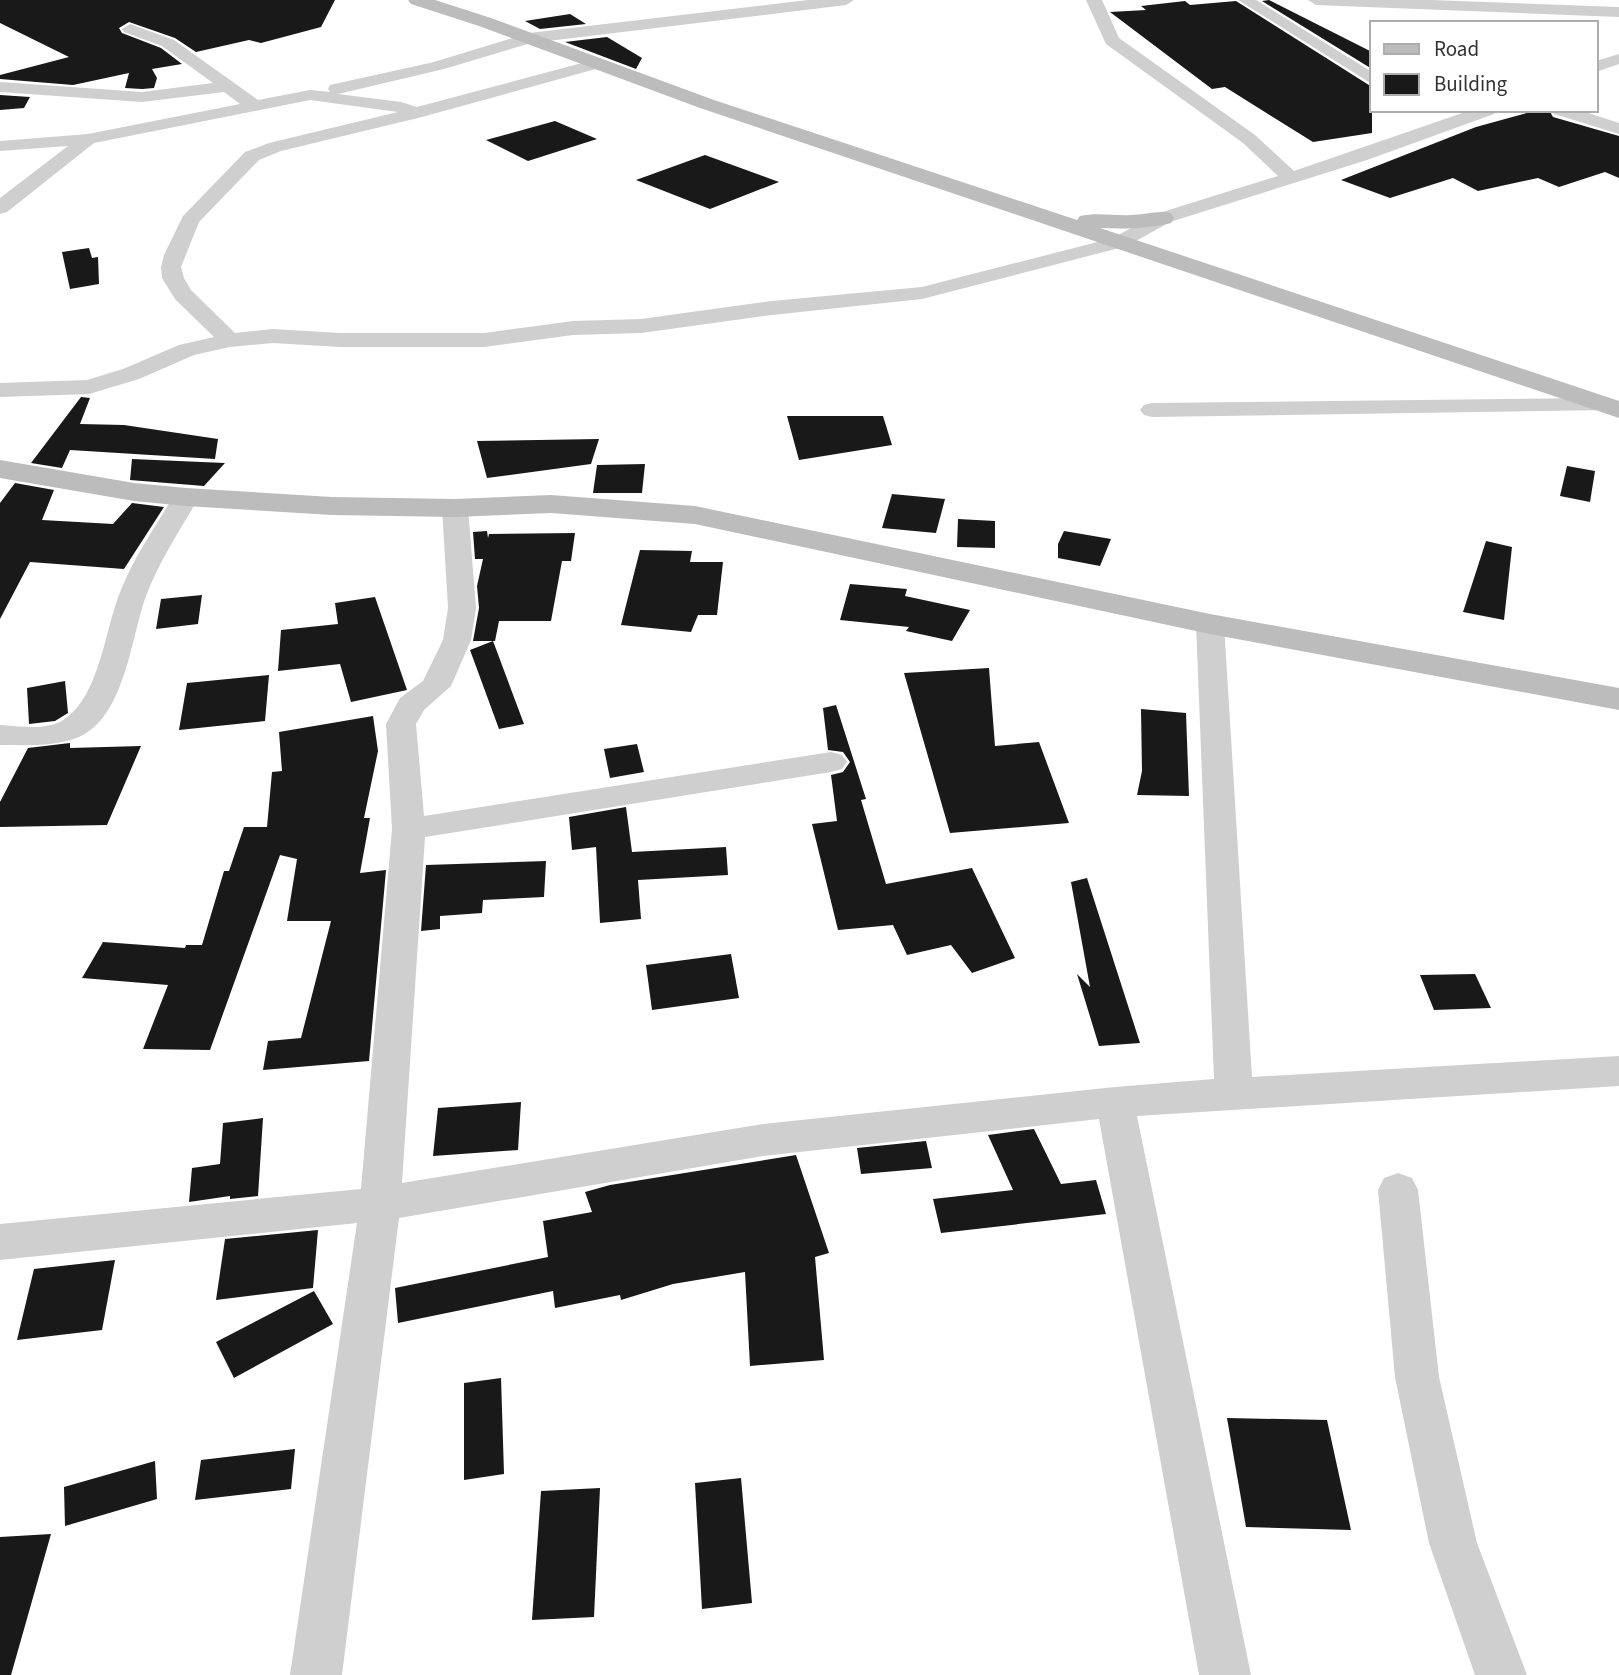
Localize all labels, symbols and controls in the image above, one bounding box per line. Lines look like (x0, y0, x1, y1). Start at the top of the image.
legend (1370, 21, 1598, 112)
text: Road (1434, 34, 1479, 64)
text: Building (1434, 69, 1508, 99)

